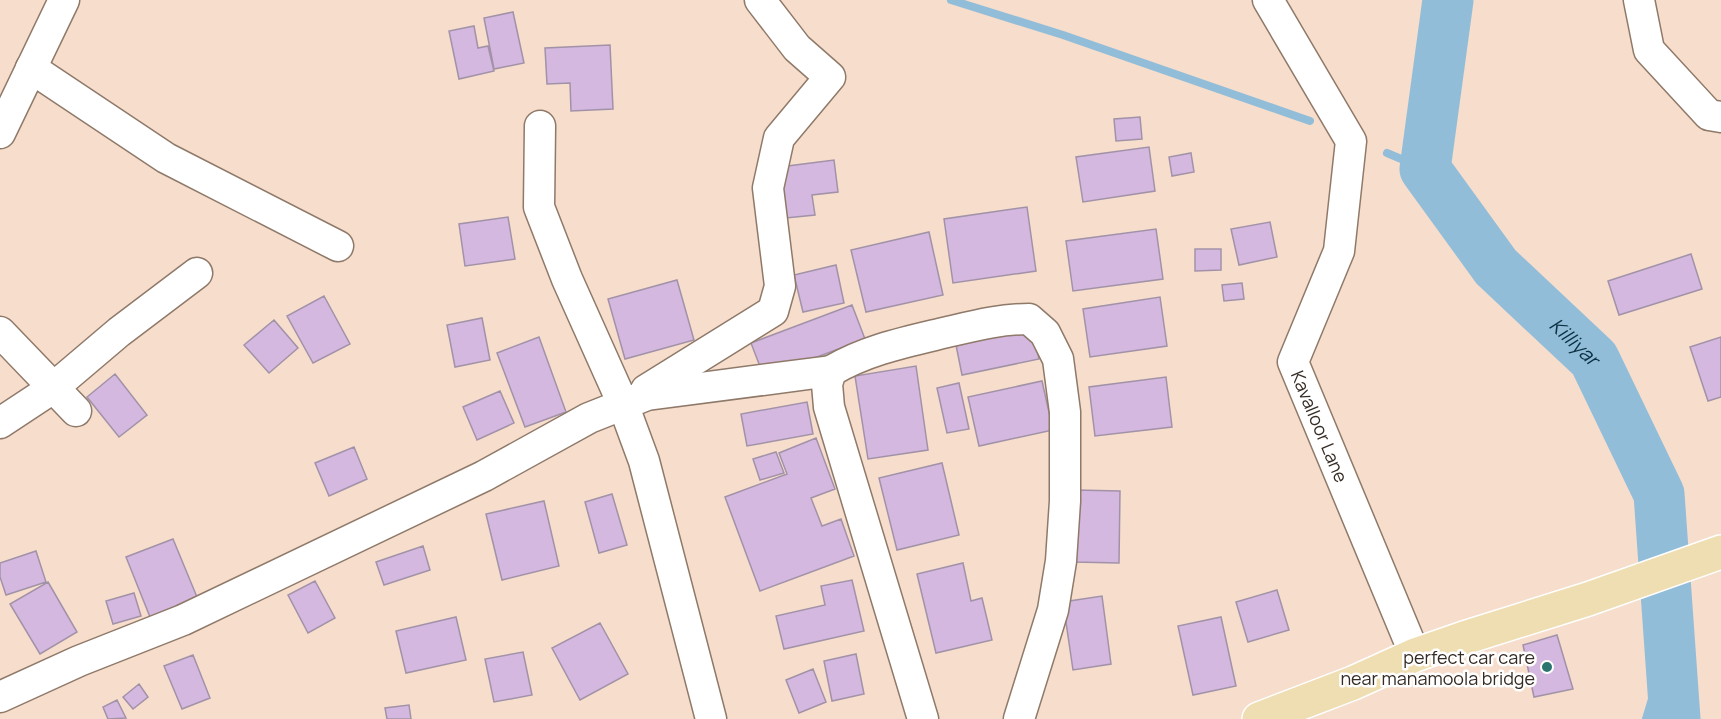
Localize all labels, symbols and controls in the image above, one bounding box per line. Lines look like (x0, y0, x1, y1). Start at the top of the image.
water label: Killiyar (1544, 311, 1608, 373)
street label: Kavalloor Lane (1286, 367, 1354, 486)
place label: perfect car care near manamoola bridge (1340, 645, 1535, 690)
marker: perfect car care near manamoola bridge (1540, 660, 1554, 674)

